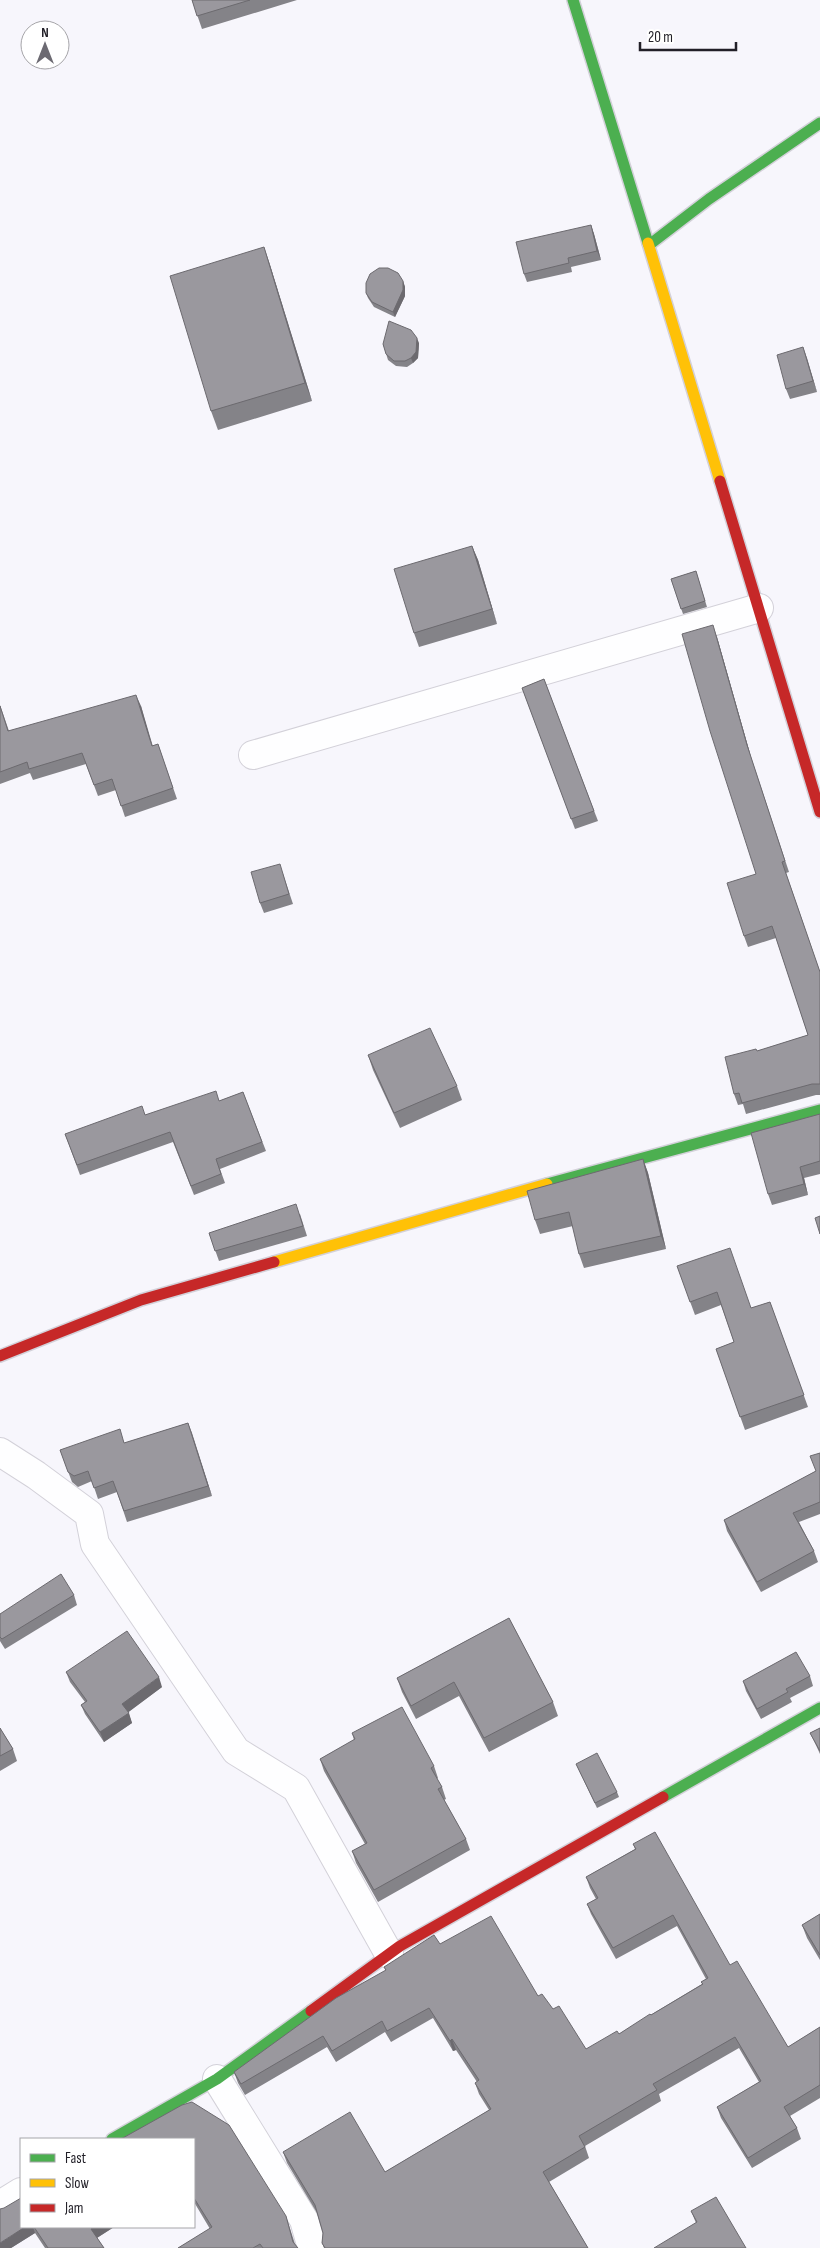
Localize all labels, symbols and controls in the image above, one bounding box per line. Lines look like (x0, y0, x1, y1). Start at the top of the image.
north arrow (20, 20, 70, 70)
scale bar (640, 20, 736, 52)
text: N (41, 24, 49, 41)
text: 20 m (648, 28, 673, 47)
legend (20, 2138, 195, 2228)
text: Fast (65, 2149, 87, 2168)
text: Slow (65, 2174, 89, 2193)
text: Jam (64, 2199, 83, 2218)

